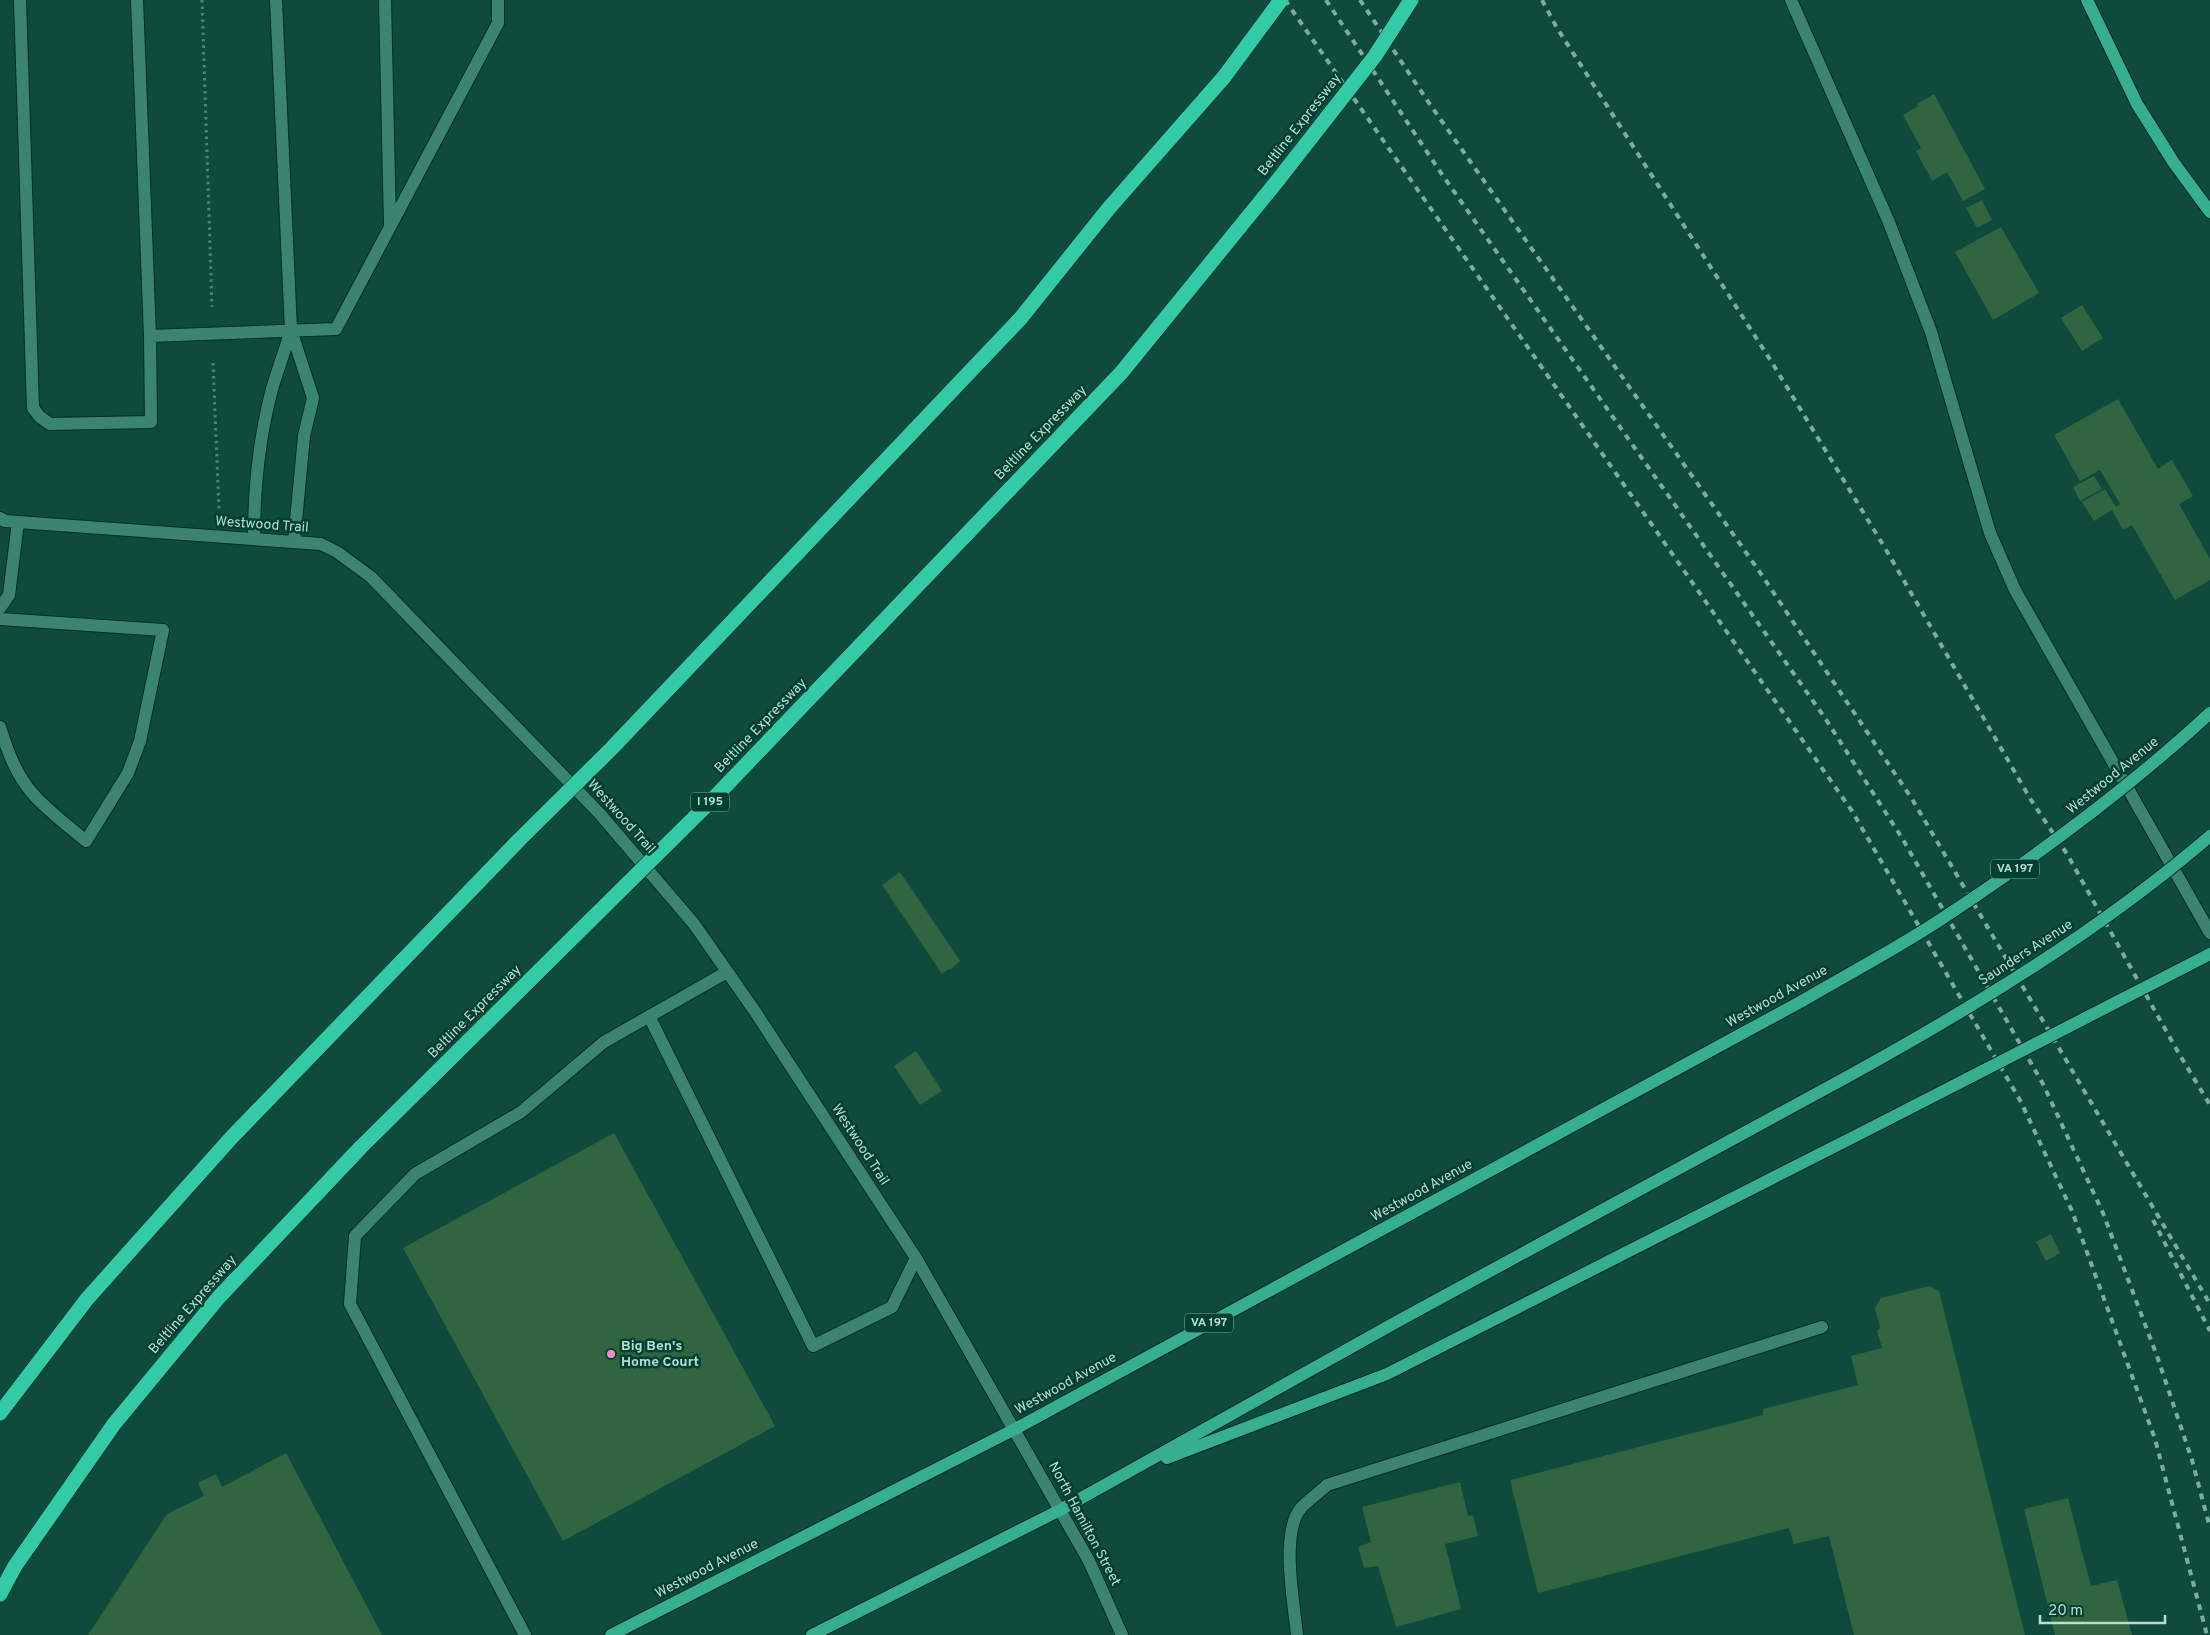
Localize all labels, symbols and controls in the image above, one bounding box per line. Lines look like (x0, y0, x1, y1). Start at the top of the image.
street label: Beltline Expressway (1255, 70, 1345, 180)
street label: Beltline Expressway (991, 382, 1091, 484)
street label: Westwood Trail (215, 513, 309, 537)
street label: Beltline Expressway (711, 675, 811, 777)
street label: Westwood Avenue (2063, 734, 2163, 818)
street label: Westwood Trail (583, 777, 659, 857)
road number: I 195 (691, 792, 729, 812)
road number: VA 197 (1991, 860, 2039, 879)
street label: Saunders Avenue (1976, 916, 2076, 990)
street label: Beltline Expressway (425, 962, 525, 1062)
street label: Westwood Avenue (1723, 962, 1831, 1032)
street label: Westwood Trail (827, 1101, 893, 1189)
street label: Westwood Avenue (1368, 1156, 1476, 1226)
street label: Beltline Expressway (145, 1252, 241, 1358)
road number: VA 197 (1185, 1314, 1233, 1332)
place label: Big Ben's Home Court (621, 1338, 699, 1371)
marker: Big Ben's Home Court (605, 1348, 617, 1360)
street label: Westwood Avenue (1012, 1349, 1120, 1419)
street label: North Hamilton Street (1044, 1459, 1124, 1589)
street label: Westwood Avenue (652, 1536, 762, 1602)
scale bar (2040, 1592, 2165, 1624)
text: 20 m (2048, 1602, 2083, 1621)

